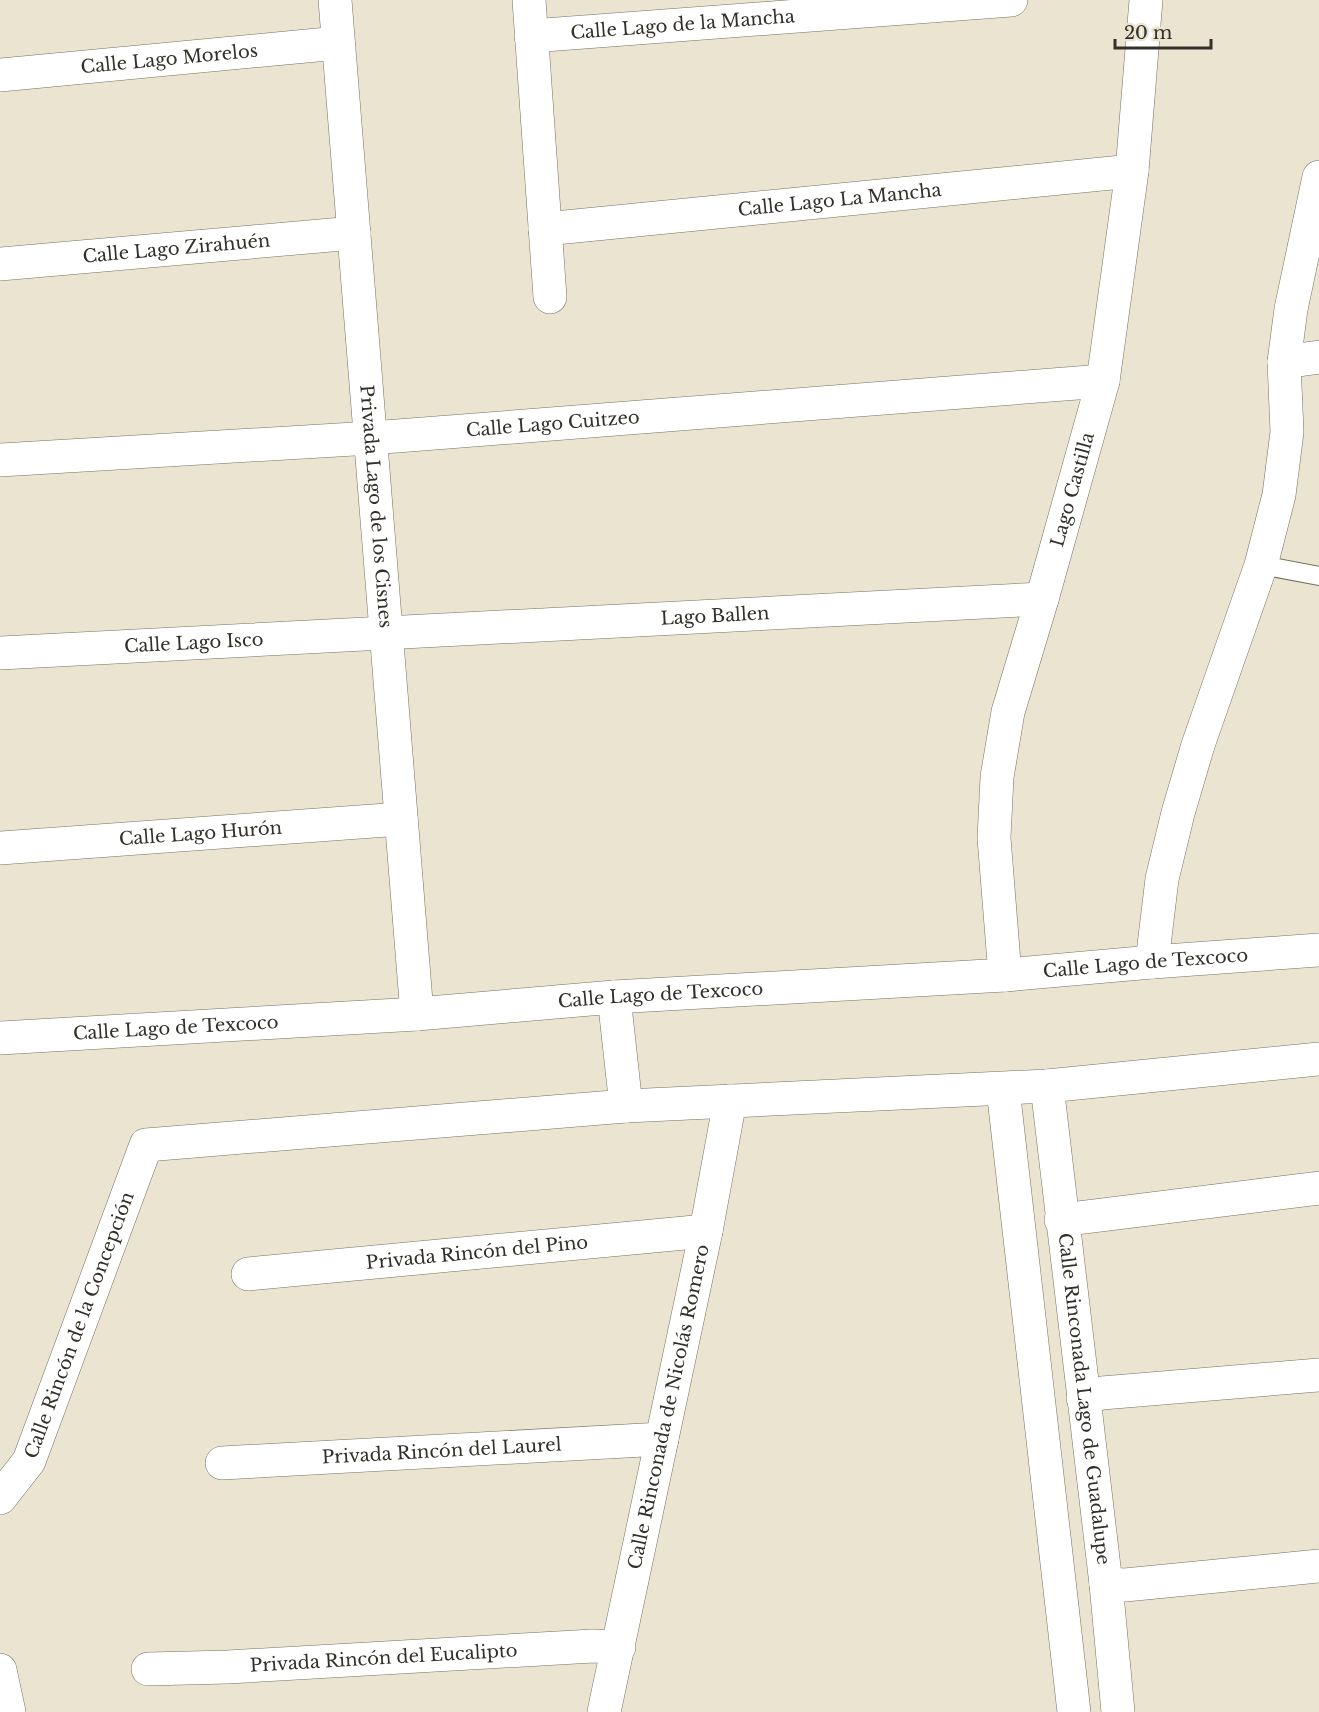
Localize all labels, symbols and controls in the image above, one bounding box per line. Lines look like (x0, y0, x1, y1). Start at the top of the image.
street label: Calle Lago de la Mancha (570, 5, 796, 44)
scale bar (1115, 12, 1211, 50)
text: 20 m (1124, 22, 1172, 44)
street label: Calle Lago Morelos (80, 40, 259, 78)
street label: Calle Lago La Mancha (737, 179, 942, 221)
street label: Calle Lago Zirahuén (82, 229, 271, 268)
street label: Privada Lago de los Cisnes (355, 384, 397, 629)
street label: Calle Lago Cuitzeo (465, 406, 640, 442)
street label: Lago Castilla (1046, 430, 1099, 549)
street label: Lago Ballen (660, 602, 770, 630)
street label: Calle Lago Isco (124, 628, 264, 658)
street label: Calle Lago Hurón (118, 817, 283, 850)
street label: Calle Lago de Texcoco (1042, 944, 1249, 983)
street label: Calle Lago de Texcoco (557, 978, 764, 1013)
street label: Calle Lago de Texcoco (72, 1011, 279, 1045)
street label: Calle Rincón de la Concepción (20, 1189, 139, 1461)
street label: Privada Rincón del Pino (365, 1231, 589, 1274)
street label: Calle Rinconada Lago de Guadalupe (1053, 1232, 1115, 1566)
street label: Calle Rinconada de Nicolás Romero (624, 1242, 714, 1571)
street label: Privada Rincón del Laurel (321, 1433, 562, 1469)
street label: Privada Rincón del Eucalipto (249, 1639, 518, 1677)

